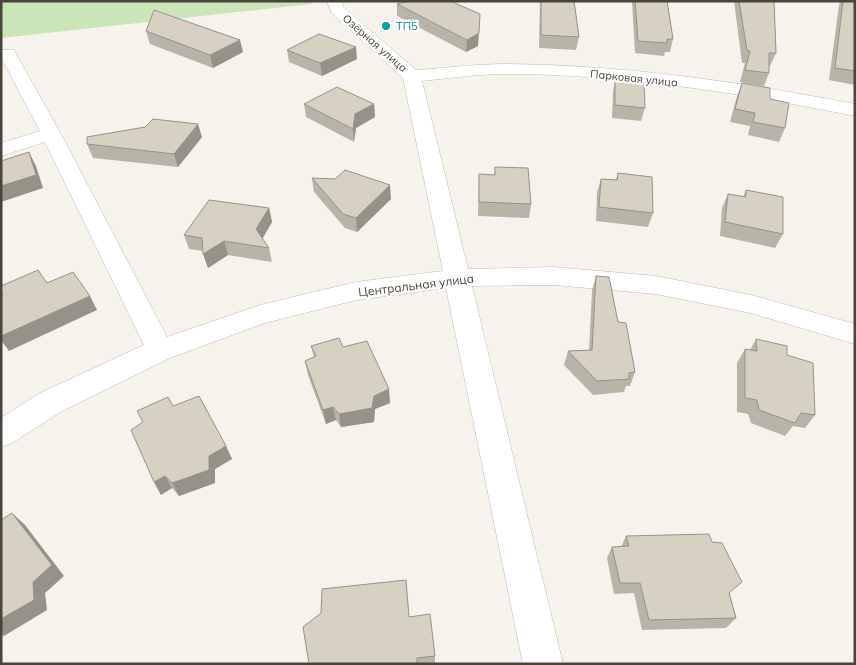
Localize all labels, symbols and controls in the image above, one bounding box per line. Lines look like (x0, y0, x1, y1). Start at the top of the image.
street label: Озёрная улица (340, 11, 410, 75)
place label: ТП5 (396, 19, 418, 33)
marker: ТП5 (380, 20, 392, 32)
street label: Парковая улица (590, 66, 678, 90)
street label: Центральная улица (357, 270, 475, 300)

